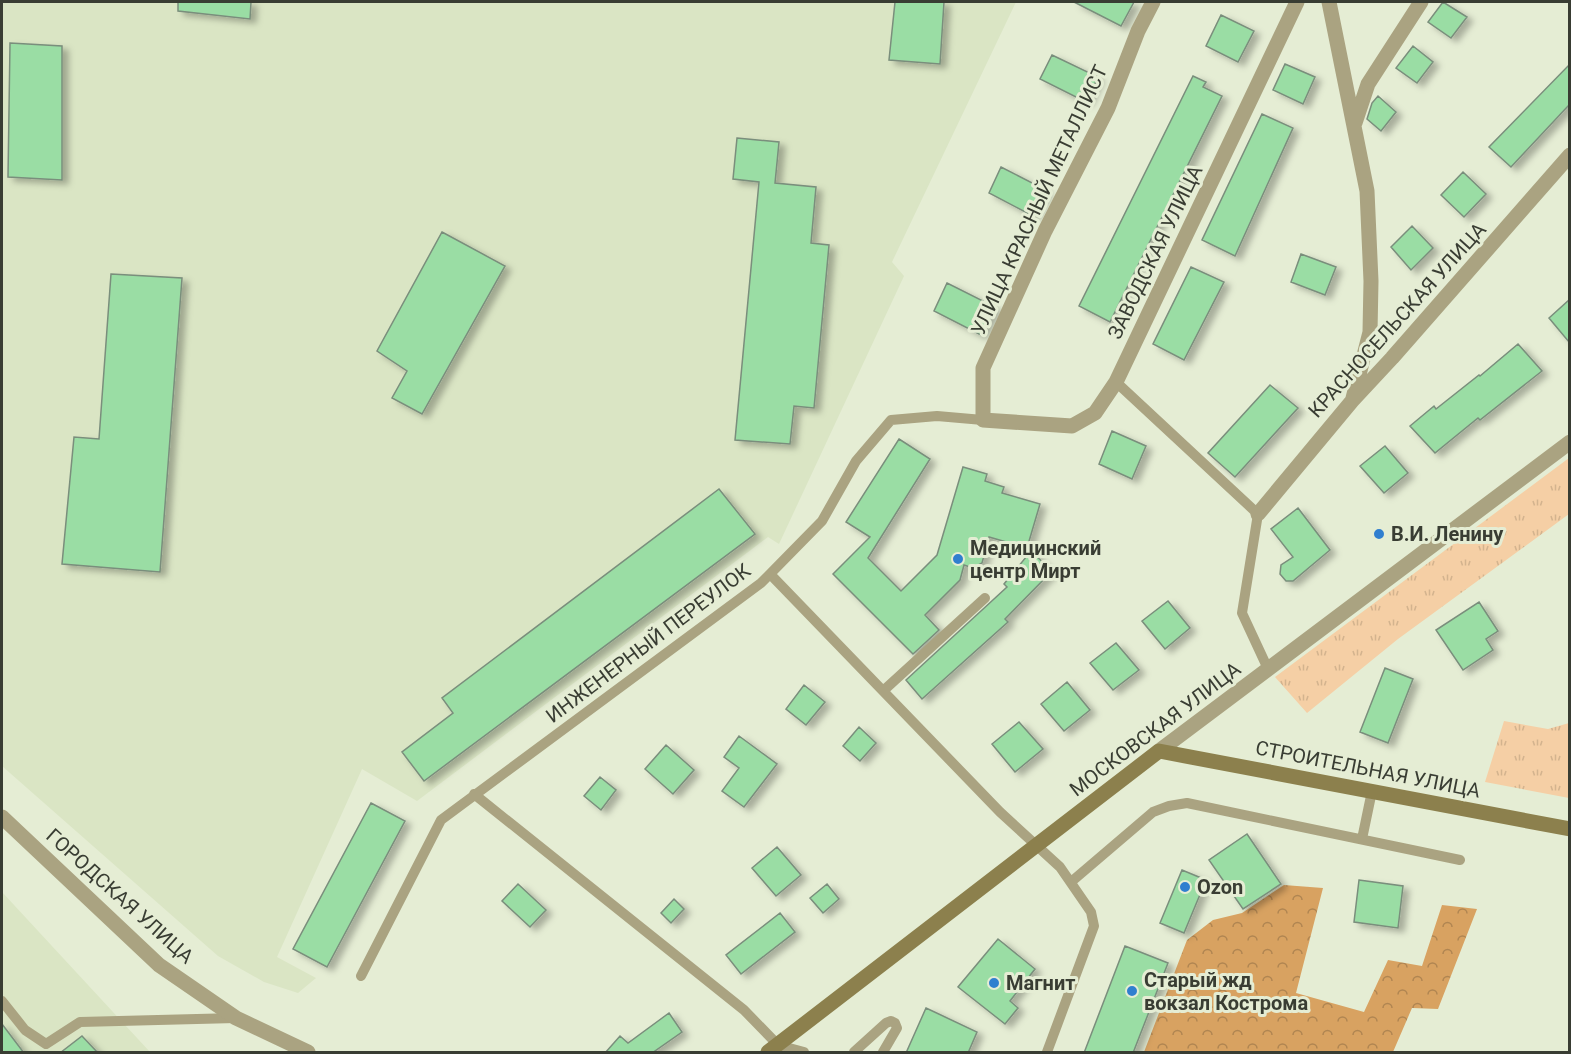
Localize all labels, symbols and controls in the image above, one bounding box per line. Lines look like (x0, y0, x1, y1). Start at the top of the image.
street label: УЛИЦА КРАСНЫЙ МЕТАЛЛИСТ (966, 61, 1112, 339)
street label: ЗАВОДСКАЯ УЛИЦА (1102, 161, 1208, 343)
street label: КРАСНОСЕЛЬСКАЯ УЛИЦА (1303, 218, 1491, 422)
place label: В.И. Ленину (1391, 522, 1504, 546)
marker: В.И. Ленину (1372, 527, 1386, 541)
place label: Медицинский центр Мирт (970, 536, 1101, 583)
marker: Медицинский центр Мирт (951, 552, 965, 566)
street label: ИНЖЕНЕРНЫЙ ПЕРЕУЛОК (541, 558, 755, 728)
street label: МОСКОВСКАЯ УЛИЦА (1065, 657, 1245, 801)
street label: СТРОИТЕЛЬНАЯ УЛИЦА (1254, 735, 1482, 803)
street label: ГОРОДСКАЯ УЛИЦА (41, 824, 199, 968)
place label: Ozon (1197, 875, 1243, 899)
marker: Ozon (1178, 880, 1192, 894)
place label: Старый жд вокзал Кострома (1144, 968, 1308, 1015)
place label: Магнит (1006, 971, 1075, 995)
marker: Магнит (987, 976, 1001, 990)
marker: Старый жд вокзал Кострома (1125, 984, 1139, 998)

